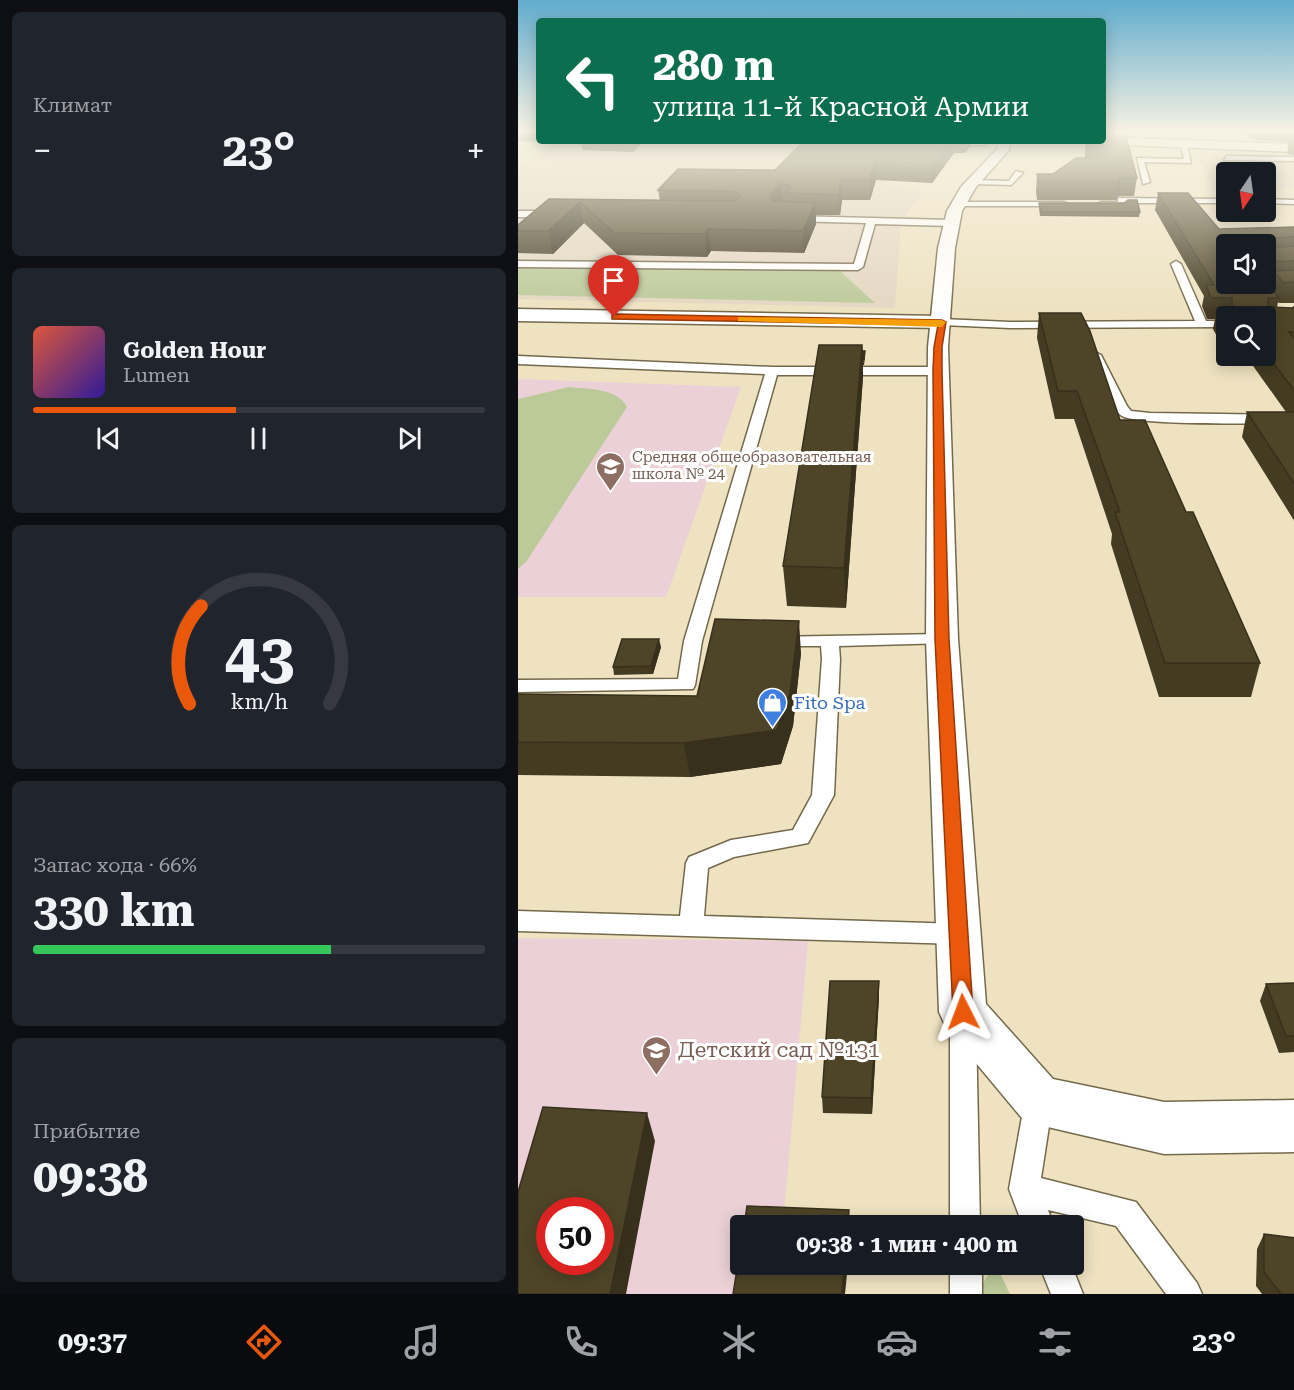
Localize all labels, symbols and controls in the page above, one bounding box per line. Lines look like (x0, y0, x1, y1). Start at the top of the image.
text: 280 m (653, 41, 775, 90)
icon: left (554, 42, 632, 120)
text: улица 11-й Красной Армии (653, 91, 1029, 123)
text: Климат (33, 93, 112, 117)
text: 23° (223, 124, 295, 177)
text: − (33, 131, 51, 170)
text: + (467, 131, 485, 170)
north arrow (1216, 162, 1276, 222)
map controls (1216, 162, 1276, 366)
button: sound (1216, 234, 1276, 294)
pin (588, 255, 639, 317)
icon: arrive (597, 264, 630, 297)
button: search (1216, 306, 1276, 366)
text: Golden Hour (123, 338, 266, 363)
text: Lumen (123, 363, 190, 387)
icon: previous (92, 422, 125, 455)
icon: pause (242, 422, 275, 455)
icon: next (393, 422, 426, 455)
place label: Средняя общеобразовательная школа № 24 (632, 448, 872, 483)
school or university icon: Средняя общеобразовательная школа № 24 (595, 450, 627, 492)
text: 43 (224, 620, 294, 693)
shop icon: Fito Spa (757, 686, 789, 728)
text: km/h (230, 689, 288, 714)
place label: Fito Spa (794, 692, 865, 713)
text: Запас хода · 66% (33, 853, 197, 877)
text: 330 km (33, 884, 194, 937)
position arrow (931, 980, 995, 1044)
school or university icon: Детский сад №131 (641, 1034, 673, 1076)
place label: Детский сад №131 (678, 1038, 880, 1062)
text: Прибытие (33, 1119, 140, 1143)
text: 09:38 (33, 1150, 148, 1203)
speed limit sign: 50 (536, 1197, 614, 1275)
text: 09:38 · 1 мин · 400 m (796, 1232, 1018, 1257)
icon: directions (243, 1321, 285, 1363)
icon: music (401, 1321, 443, 1363)
icon: phone (560, 1321, 602, 1363)
icon: climate (718, 1321, 760, 1363)
icon: car (876, 1321, 918, 1363)
icon: filters (1034, 1321, 1076, 1363)
text: 09:37 (58, 1326, 127, 1358)
text: 23° (1192, 1326, 1236, 1358)

